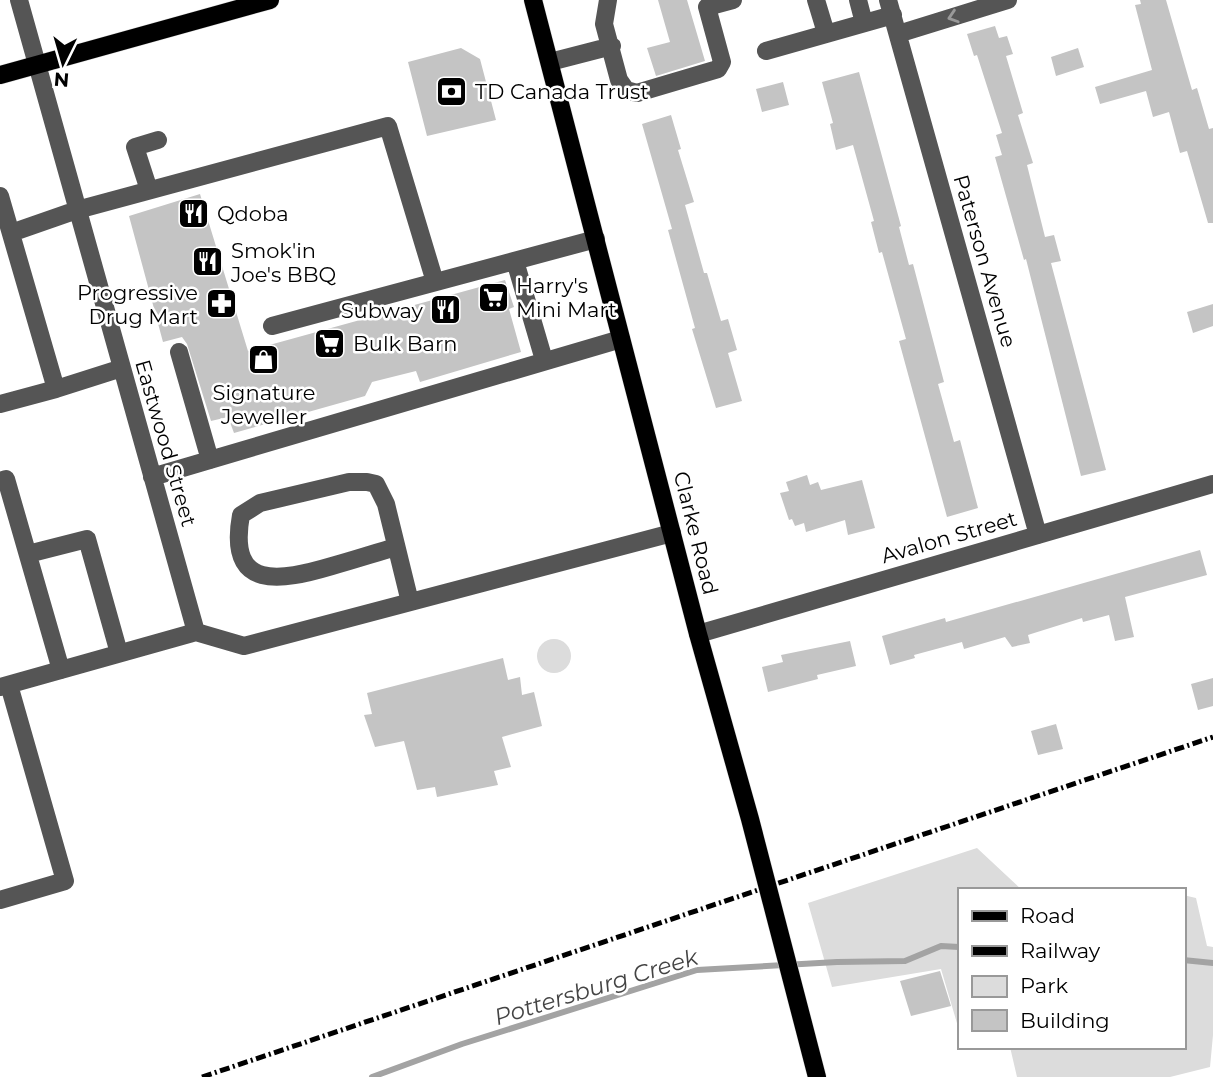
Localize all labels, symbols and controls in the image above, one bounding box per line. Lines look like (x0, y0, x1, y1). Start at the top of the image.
one-way arrow (947, 9, 959, 24)
north arrow (28, 28, 98, 98)
text: N (53, 67, 70, 92)
bank icon: TD Canada Trust (435, 74, 469, 108)
place label: TD Canada Trust (475, 79, 649, 104)
street label: Paterson Avenue (948, 172, 1022, 350)
restaurant icon: Qdoba (177, 196, 211, 230)
place label: Qdoba (217, 201, 289, 226)
place label: Smok'in Joe's BBQ (230, 238, 337, 287)
restaurant icon: Smok'in Joe's BBQ (191, 245, 225, 279)
place label: Harry's Mini Mart (516, 273, 617, 322)
place label: Progressive Drug Mart (77, 280, 198, 329)
supermarket icon: Harry's Mini Mart (476, 280, 510, 314)
pharmacy icon: Progressive Drug Mart (204, 287, 238, 321)
restaurant icon: Subway (429, 293, 463, 327)
place label: Subway (341, 298, 424, 323)
supermarket icon: Bulk Barn (313, 326, 347, 360)
place label: Bulk Barn (353, 331, 457, 356)
shop icon: Signature Jeweller (247, 343, 281, 377)
street label: Eastwood Street (130, 357, 202, 529)
place label: Signature Jeweller (212, 380, 316, 429)
street label: Clarke Road (669, 469, 723, 597)
street label: Avalon Street (878, 506, 1020, 568)
legend (958, 888, 1185, 1049)
text: Road (1020, 903, 1075, 928)
text: Railway (1020, 938, 1101, 963)
water label: Pottersburg Creek (491, 942, 703, 1031)
text: Park (1020, 973, 1068, 998)
text: Building (1020, 1008, 1110, 1033)

